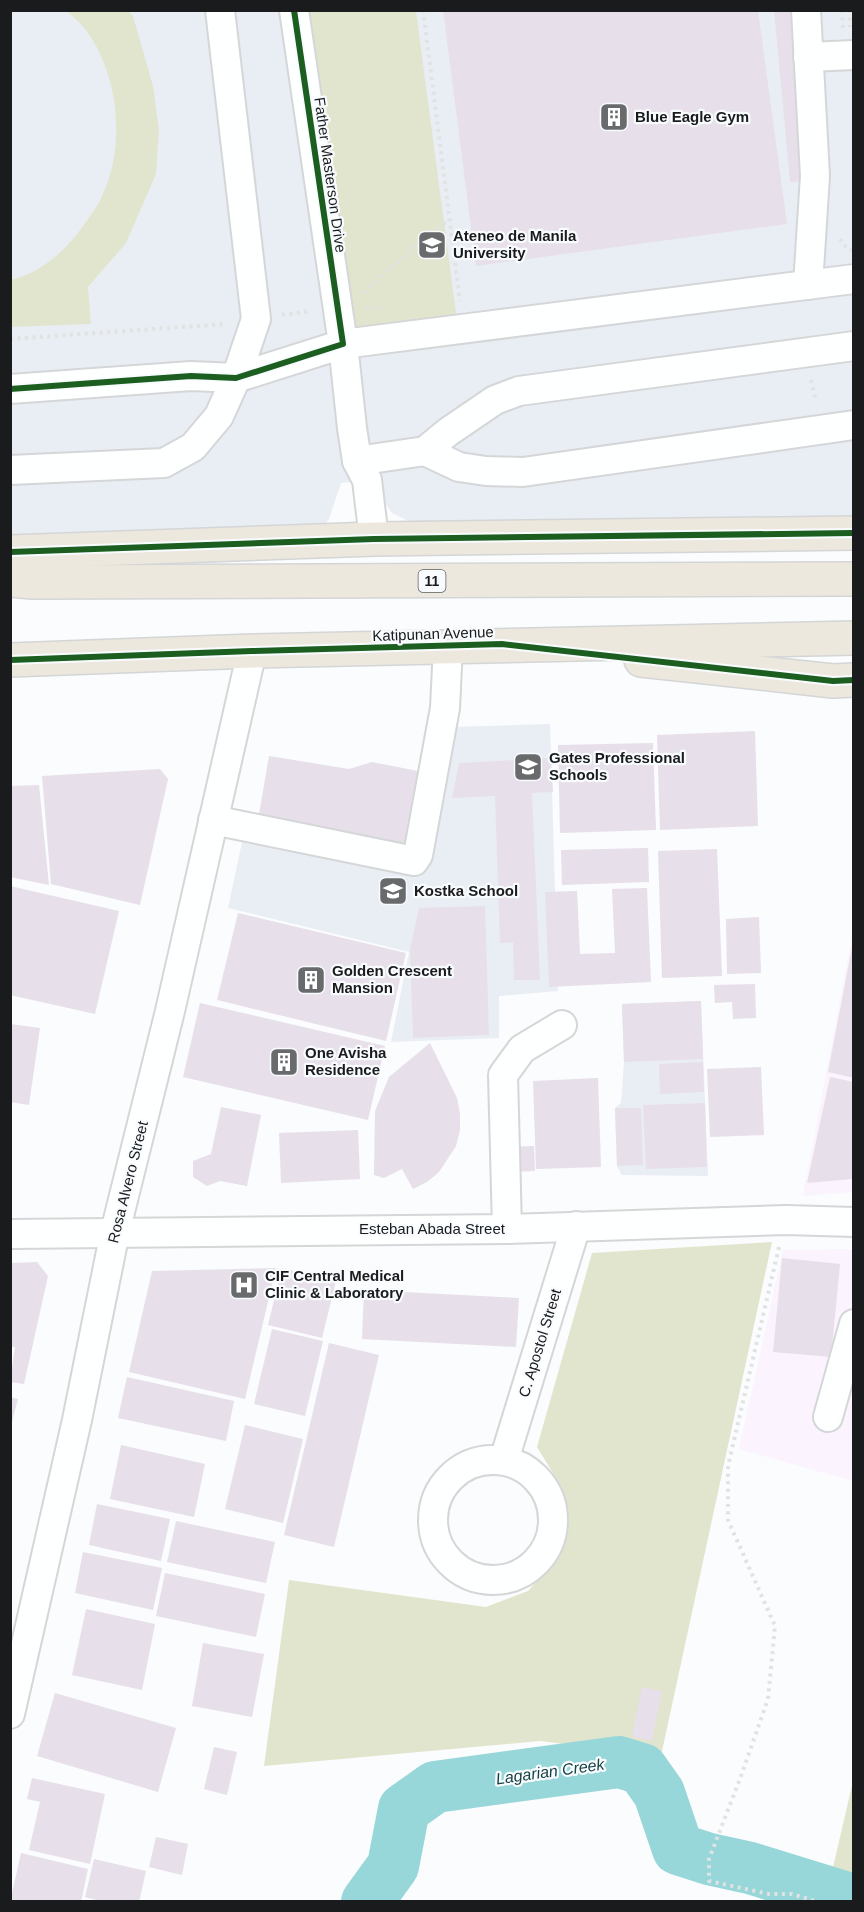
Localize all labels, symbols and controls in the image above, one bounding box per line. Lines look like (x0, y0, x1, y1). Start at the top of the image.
street label: Father Masterson Drive (311, 96, 350, 254)
building icon: Blue Eagle Gym (598, 101, 630, 133)
place label: Blue Eagle Gym (635, 108, 749, 125)
place label: Ateneo de Manila University (453, 227, 577, 261)
school or university icon: Ateneo de Manila University (416, 229, 448, 261)
road number: 11 (418, 570, 446, 592)
street label: Katipunan Avenue (372, 623, 494, 644)
place label: Gates Professional Schools (549, 749, 685, 783)
school or university icon: Gates Professional Schools (512, 751, 544, 783)
school or university icon: Kostka School (377, 875, 409, 907)
place label: Kostka School (414, 882, 518, 899)
place label: Golden Crescent Mansion (332, 962, 452, 996)
building icon: Golden Crescent Mansion (295, 964, 327, 996)
place label: One Avisha Residence (305, 1044, 387, 1078)
building icon: One Avisha Residence (268, 1046, 300, 1078)
street label: Rosa Alvero Street (104, 1118, 151, 1245)
street label: Esteban Abada Street (359, 1220, 506, 1237)
place label: CIF Central Medical Clinic & Laboratory (265, 1267, 404, 1301)
hospital icon: CIF Central Medical Clinic & Laboratory (228, 1269, 260, 1301)
street label: C. Apostol Street (515, 1286, 564, 1399)
water label: Lagarian Creek (495, 1755, 606, 1788)

